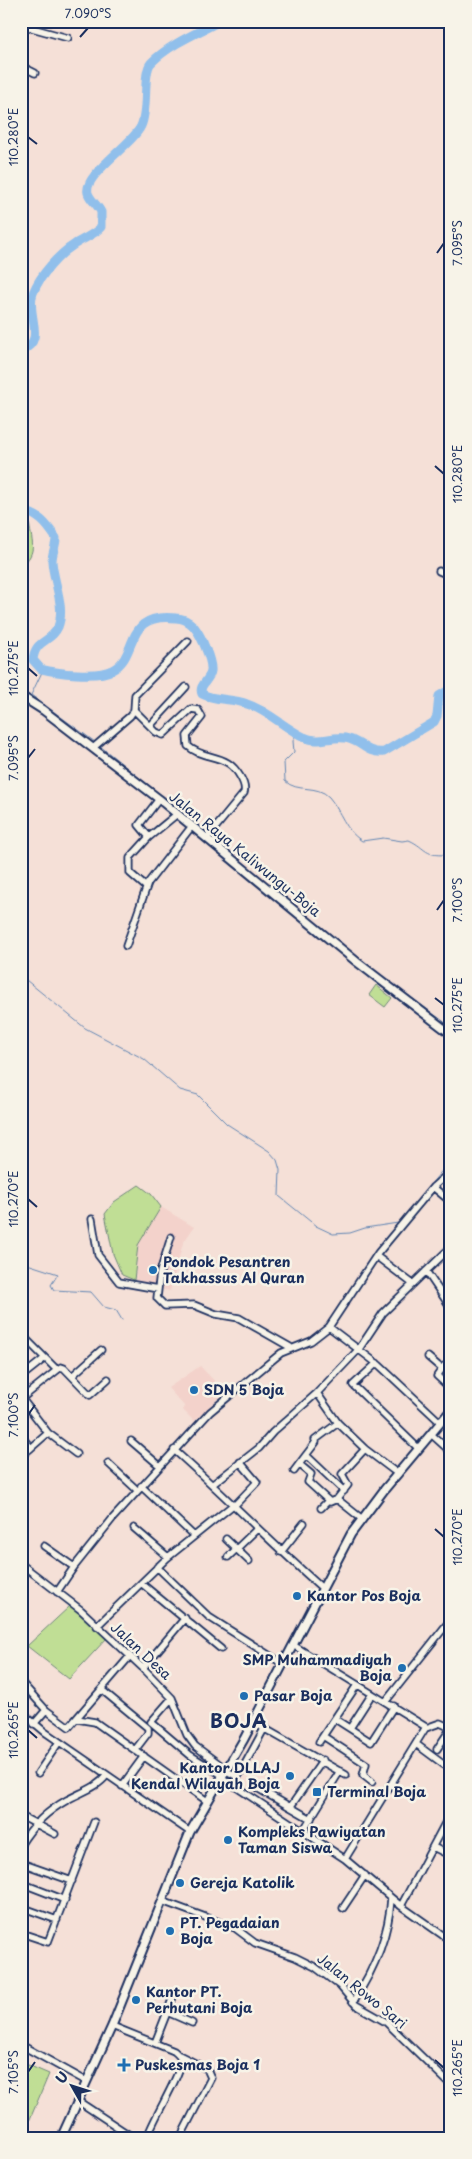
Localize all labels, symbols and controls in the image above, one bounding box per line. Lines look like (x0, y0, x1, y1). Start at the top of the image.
text: 7.090°S (64, 4, 112, 22)
text: 110.280°E (4, 108, 22, 166)
text: 7.095°S (448, 220, 466, 266)
text: 110.280°E (448, 445, 466, 503)
text: 110.275°E (4, 640, 22, 696)
text: 7.095°S (4, 735, 22, 781)
street label: Jalan Raya Kaliwungu-Boja (165, 786, 326, 922)
text: 7.100°S (448, 877, 466, 923)
text: 110.275°E (448, 977, 466, 1033)
text: 110.270°E (4, 1170, 22, 1228)
place label: Pondok Pesantren Takhassus Al Quran (163, 1251, 305, 1288)
marker: Pondok Pesantren Takhassus Al Quran (147, 1264, 159, 1276)
place label: SDN 5 Boja (204, 1379, 285, 1400)
marker: SDN 5 Boja (188, 1384, 200, 1396)
text: 7.100°S (4, 1392, 22, 1438)
text: 110.270°E (448, 1508, 466, 1566)
place label: Kantor Pos Boja (307, 1585, 421, 1606)
marker: Kantor Pos Boja (291, 1590, 303, 1602)
street label: Jalan Desa (106, 1617, 177, 1685)
place label: SMP Muhammadiyah Boja (243, 1649, 393, 1686)
marker: SMP Muhammadiyah Boja (396, 1662, 408, 1674)
place label: Pasar Boja (254, 1685, 333, 1706)
marker: Pasar Boja (238, 1690, 250, 1702)
text: 110.265°E (4, 1701, 22, 1759)
district label: BOJA (210, 1706, 268, 1734)
place label: Kantor DLLAJ Kendal Wilayah Boja (131, 1757, 281, 1794)
marker: Kantor DLLAJ Kendal Wilayah Boja (284, 1770, 296, 1782)
place label: Terminal Boja (327, 1781, 426, 1802)
marker: Terminal Boja (311, 1786, 323, 1798)
place label: Kompleks Pawiyatan Taman Siswa (238, 1821, 386, 1858)
marker: Kompleks Pawiyatan Taman Siswa (222, 1834, 234, 1846)
place label: Gereja Katolik (190, 1872, 295, 1893)
marker: Gereja Katolik (174, 1877, 186, 1889)
place label: PT. Pegadaian Boja (180, 1912, 280, 1949)
marker: PT. Pegadaian Boja (164, 1925, 176, 1937)
street label: Jalan Rowo Sari (313, 1948, 412, 2033)
place label: Kantor PT. Perhutani Boja (146, 1981, 253, 2018)
marker: Kantor PT. Perhutani Boja (130, 1994, 142, 2006)
text: 110.265°E (448, 2039, 466, 2097)
text: 7.105°S (4, 2050, 22, 2094)
place label: Puskesmas Boja 1 (135, 2054, 260, 2075)
marker: Puskesmas Boja 1 (117, 2058, 131, 2072)
north arrow (48, 2062, 98, 2112)
text: U (50, 2067, 73, 2088)

